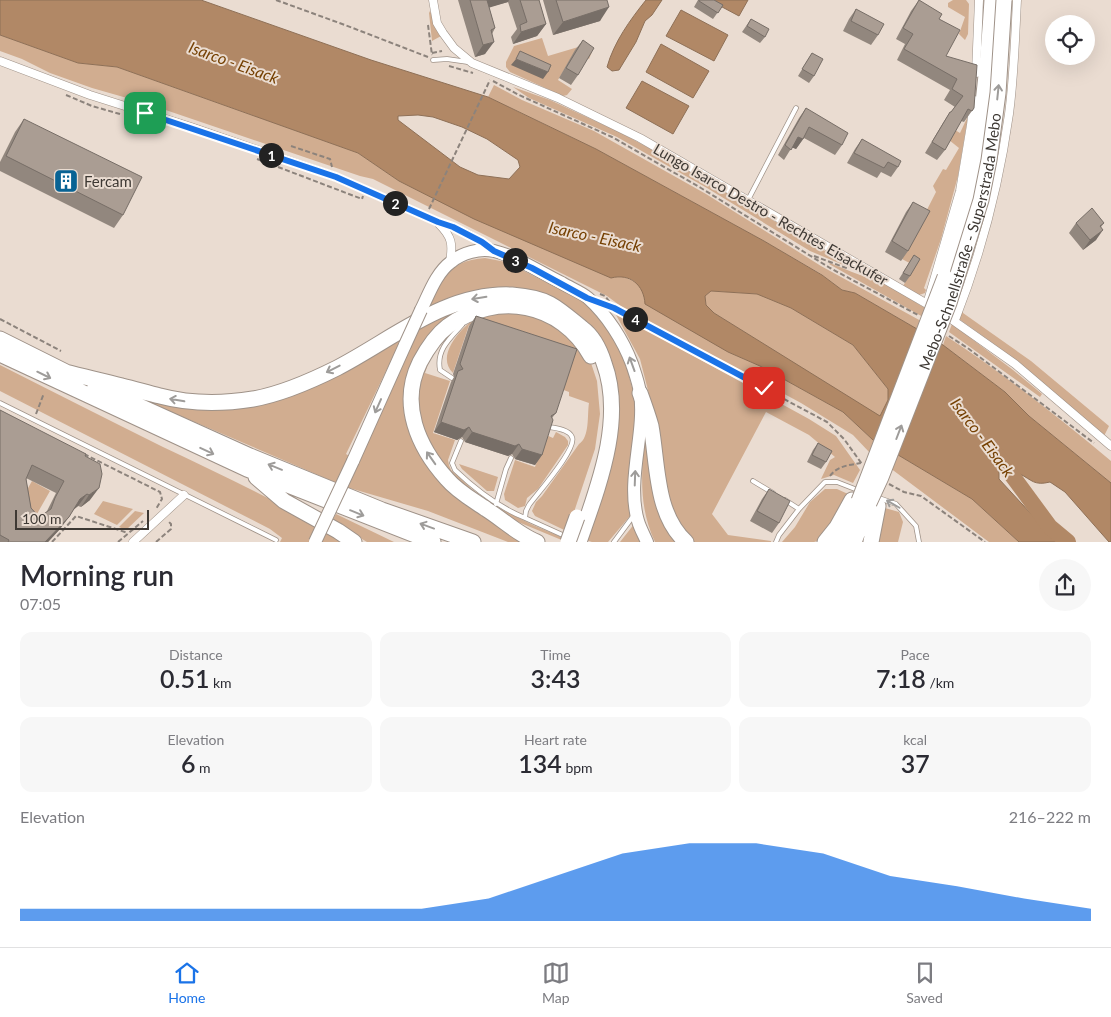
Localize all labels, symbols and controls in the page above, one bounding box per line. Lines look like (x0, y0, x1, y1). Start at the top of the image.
map controls (1045, 15, 1095, 65)
button: locate (1045, 15, 1095, 65)
water label: Isarco - Eisack (187, 37, 282, 87)
one-way arrow (993, 84, 1003, 100)
pin (124, 92, 166, 134)
icon: arrive (131, 99, 159, 127)
street label: Mebo-Schnellstraße - Superstrada Mebo (915, 112, 1004, 372)
street label: Lungo Isarco Destro - Rechtes Eisackufer (650, 139, 892, 289)
pin: 1 (258, 142, 284, 168)
text: 1 (267, 147, 276, 164)
building icon: Fercam (53, 168, 79, 194)
place label: Fercam (84, 172, 132, 190)
pin: 2 (382, 190, 408, 216)
text: 2 (391, 195, 400, 212)
water label: Isarco - Eisack (547, 217, 643, 255)
pin: 3 (502, 248, 528, 272)
text: 3 (511, 252, 520, 269)
one-way arrow (471, 294, 487, 304)
pin: 4 (622, 306, 648, 332)
text: 4 (631, 311, 640, 328)
one-way arrow (627, 357, 636, 373)
one-way arrow (326, 365, 341, 375)
pin (743, 367, 785, 409)
one-way arrow (36, 371, 51, 380)
icon: check (750, 374, 778, 402)
one-way arrow (169, 394, 185, 404)
water label: Isarco - Eisack (947, 394, 1019, 481)
one-way arrow (372, 398, 382, 413)
one-way arrow (895, 424, 904, 440)
one-way arrow (199, 447, 214, 456)
one-way arrow (426, 452, 436, 466)
one-way arrow (268, 461, 283, 471)
one-way arrow (630, 470, 640, 486)
one-way arrow (886, 499, 900, 510)
scale bar (15, 507, 149, 530)
one-way arrow (349, 509, 364, 518)
text: 100 m (22, 510, 61, 527)
one-way arrow (419, 521, 435, 530)
text: Morning run (20, 558, 174, 592)
button: share (1039, 559, 1091, 611)
text: 07:05 (20, 594, 61, 613)
text: Distance (169, 646, 223, 663)
text: Time (540, 646, 571, 663)
text: Pace (901, 646, 930, 663)
text: 0.51 (160, 663, 209, 693)
text: 3:43 (531, 663, 580, 693)
text: 7:18 (876, 663, 926, 693)
text: km (209, 674, 232, 691)
text: /km (926, 674, 954, 691)
text: Elevation (167, 731, 224, 748)
text: Heart rate (524, 731, 587, 748)
text: kcal (903, 731, 927, 748)
text: 6 (181, 748, 196, 778)
text: 134 (518, 748, 562, 778)
text: 37 (901, 748, 930, 778)
text: m (196, 759, 211, 776)
text: bpm (562, 759, 593, 776)
text: Elevation (20, 807, 85, 826)
text: 216–222 m (1009, 807, 1091, 826)
tab: Home (168, 959, 206, 1006)
tab: Map (542, 959, 570, 1006)
tab: Saved (906, 959, 943, 1006)

